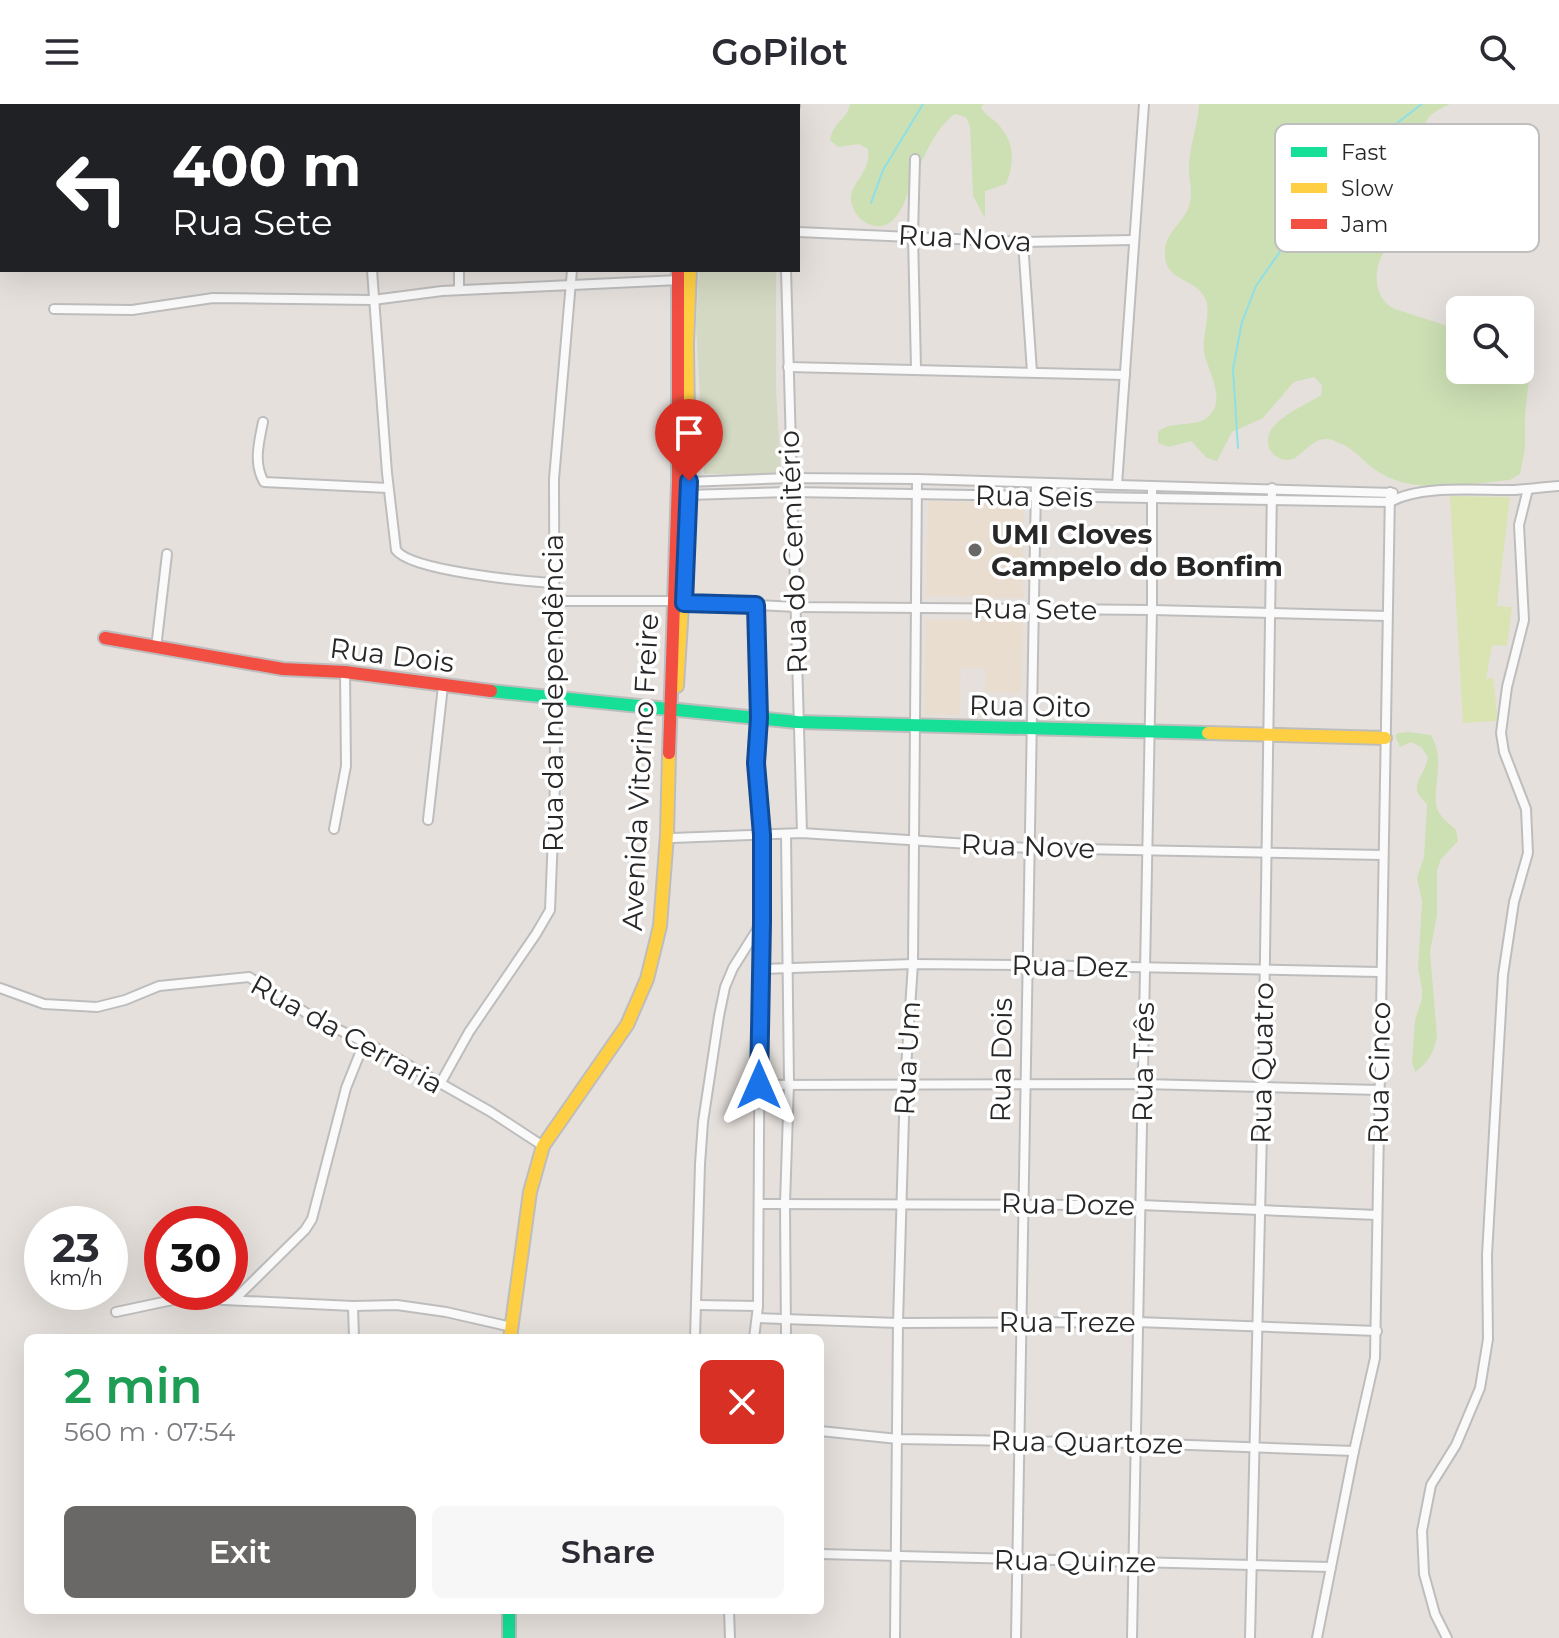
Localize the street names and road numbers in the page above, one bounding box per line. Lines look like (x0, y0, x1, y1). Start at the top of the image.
street label: Rua Nova (897, 218, 1033, 258)
street label: Rua do Cemitério (772, 430, 814, 674)
street label: Rua Seis (975, 478, 1093, 514)
street label: Rua da Independência (536, 534, 570, 852)
street label: Rua Sete (972, 591, 1098, 627)
street label: Avenida Vitorino Freire (615, 612, 665, 932)
street label: Rua Dois (328, 631, 456, 679)
street label: Rua Oito (969, 688, 1091, 724)
street label: Rua Nove (960, 827, 1096, 865)
street label: Rua Dez (1011, 948, 1129, 984)
street label: Rua da Cerraria (245, 967, 449, 1101)
street label: Rua Quatro (1244, 982, 1280, 1144)
street label: Rua Dois (983, 997, 1019, 1123)
street label: Rua Um (887, 1000, 927, 1116)
street label: Rua Três (1125, 1002, 1161, 1122)
street label: Rua Cinco (1361, 1002, 1397, 1144)
street label: Rua Doze (1001, 1186, 1135, 1222)
street label: Rua Treze (998, 1305, 1136, 1339)
street label: Rua Quartoze (990, 1423, 1184, 1461)
street label: Rua Quinze (993, 1543, 1157, 1579)

